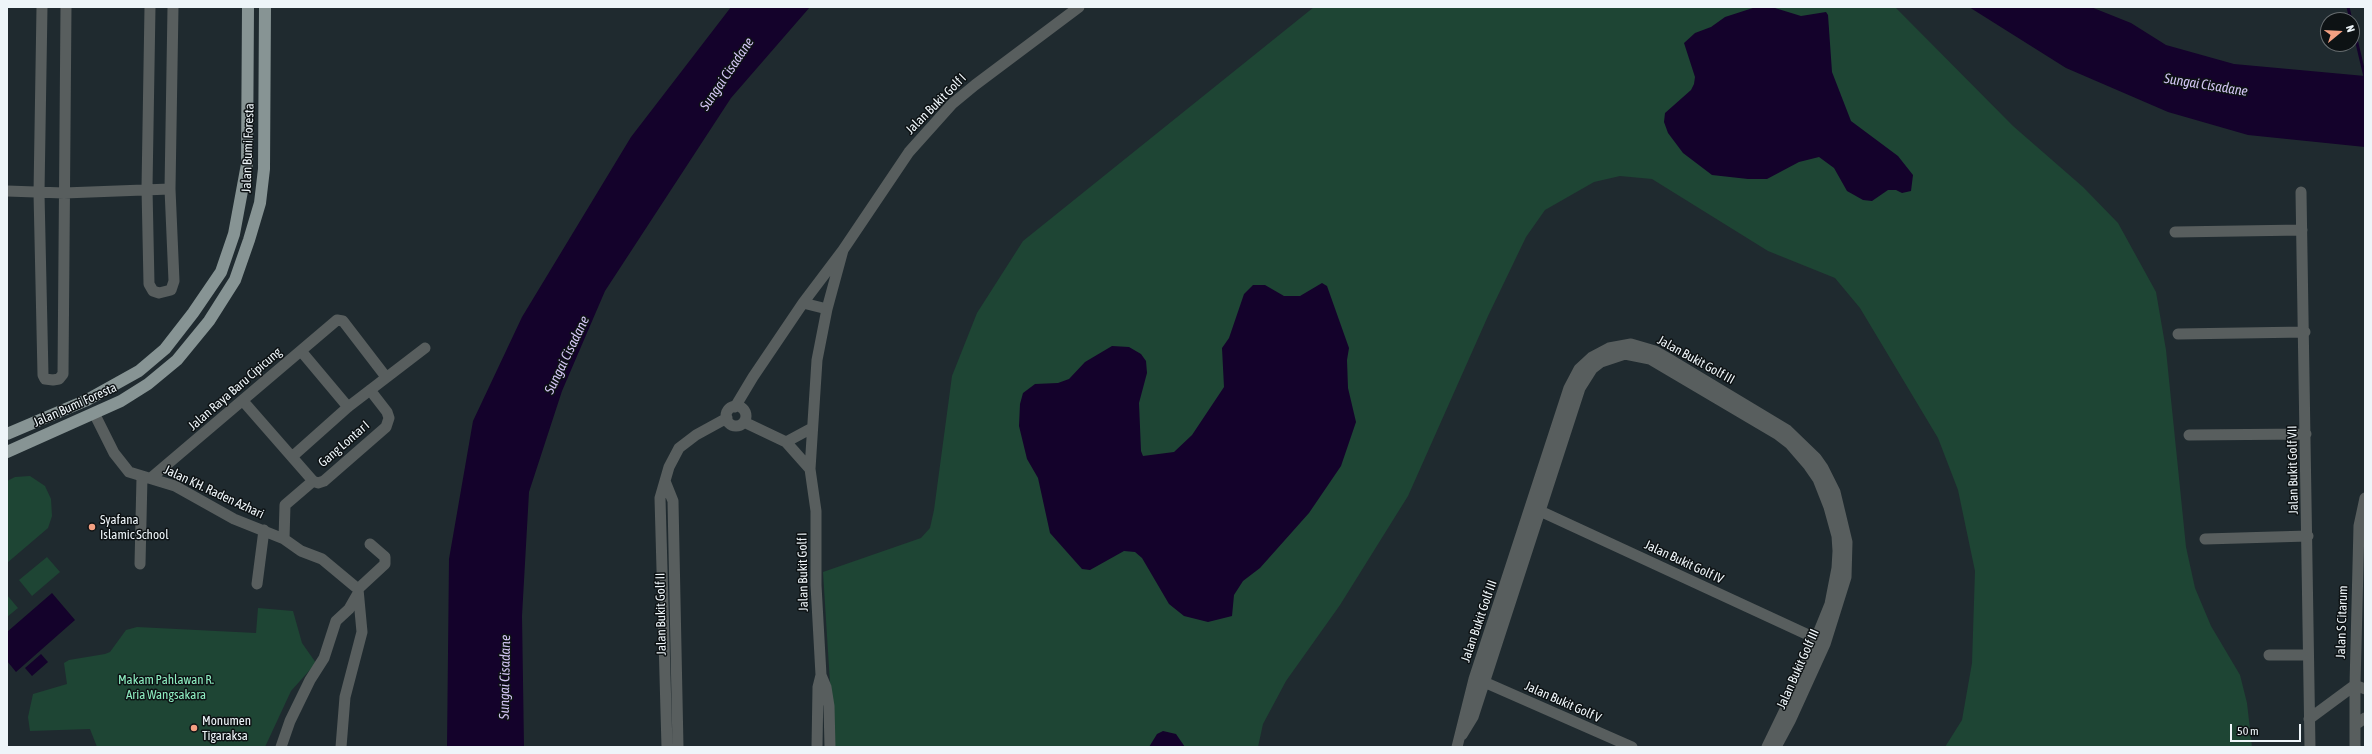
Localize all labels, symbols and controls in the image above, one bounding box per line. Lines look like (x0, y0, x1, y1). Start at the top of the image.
north arrow (2320, 12, 2360, 52)
text: N (2344, 24, 2357, 34)
water label: Sungai Cisadane (696, 34, 758, 114)
street label: Jalan Bukit Golf I (902, 70, 970, 138)
water label: Sungai Cisadane (2163, 70, 2249, 100)
street label: Jalan Bumi Foresta (239, 103, 257, 193)
water label: Sungai Cisadane (541, 313, 593, 397)
street label: Jalan Bukit Golf III (1655, 332, 1737, 388)
street label: Jalan Raya Baru Cipicung (185, 344, 285, 434)
street label: Jalan Bumi Foresta (31, 380, 119, 430)
street label: Gang Lontar I (315, 418, 373, 470)
street label: Jalan Bukit Golf VII (2284, 425, 2302, 515)
street label: Jalan KH. Raden Azhari (161, 462, 267, 522)
place label: Syafana Islamic School (100, 512, 169, 543)
marker: Syafana Islamic School (87, 522, 97, 532)
street label: Jalan Bukit Golf I (795, 532, 811, 612)
street label: Jalan Bukit Golf IV (1642, 537, 1726, 587)
street label: Jalan Bukit Golf II (652, 573, 670, 655)
street label: Jalan Bukit Golf III (1458, 578, 1500, 664)
street label: Jalan S Citarum (2333, 585, 2351, 659)
street label: Jalan Bukit Golf III (1773, 627, 1823, 711)
water label: Sungai Cisadane (496, 635, 514, 719)
park label: Makam Pahlawan R. Aria Wangsakara (118, 672, 214, 703)
street label: Jalan Bukit Golf V (1522, 678, 1604, 726)
place label: Monumen Tigaraksa (202, 713, 251, 744)
scale bar (2232, 716, 2303, 742)
marker: Monumen Tigaraksa (189, 723, 199, 733)
text: 50 m (2237, 724, 2259, 738)

